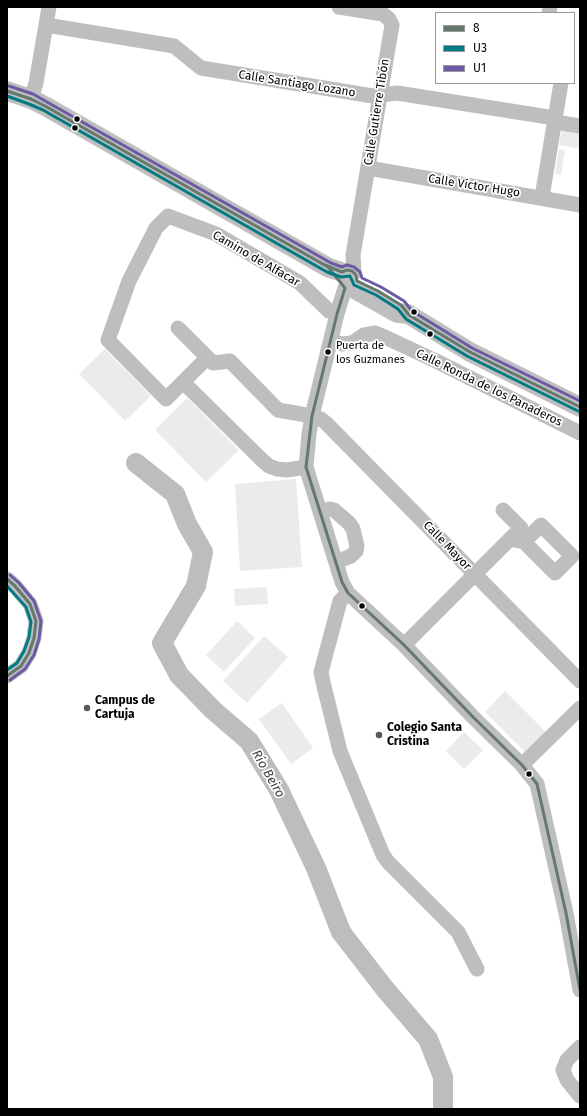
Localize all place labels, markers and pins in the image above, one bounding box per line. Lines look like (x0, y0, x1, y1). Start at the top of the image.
unlabelled marker (72, 114, 82, 124)
unlabelled marker (70, 123, 80, 133)
unlabelled marker (409, 307, 419, 317)
unlabelled marker (425, 329, 435, 339)
place label: Puerta de los Guzmanes (336, 339, 405, 365)
marker: Puerta de los Guzmanes (323, 347, 333, 357)
unlabelled marker (357, 601, 367, 611)
place label: Campus de Cartuja (95, 694, 155, 722)
marker: Campus de Cartuja (82, 703, 92, 713)
place label: Colegio Santa Cristina (387, 721, 462, 749)
marker: Colegio Santa Cristina (374, 730, 384, 740)
unlabelled marker (524, 769, 534, 779)

